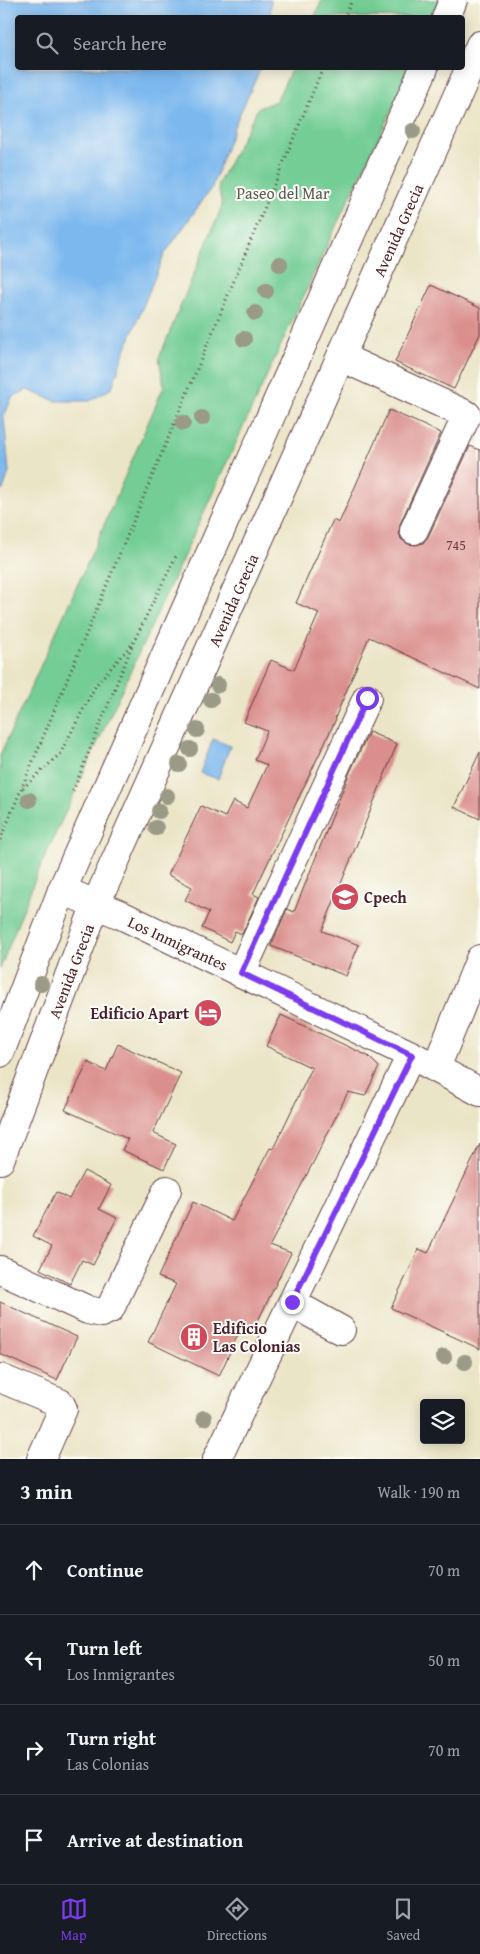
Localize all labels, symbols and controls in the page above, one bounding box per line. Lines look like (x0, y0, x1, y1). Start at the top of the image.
search box (15, 15, 465, 70)
icon: search (33, 29, 61, 57)
text: Search here (73, 29, 167, 57)
street label: Avenida Grecia (367, 179, 429, 280)
park label: Paseo del Mar (236, 181, 330, 205)
house number: 745 (446, 535, 466, 555)
street label: Avenida Grecia (202, 549, 264, 650)
route start (356, 687, 379, 710)
school or university icon: Cpech (330, 882, 360, 912)
place label: Cpech (364, 885, 407, 909)
street label: Los Inmigrantes (124, 909, 232, 977)
street label: Avenida Grecia (42, 920, 100, 1022)
hotel icon: Edificio Apart (193, 998, 223, 1028)
place label: Edificio Apart (90, 1001, 189, 1025)
route end (281, 1291, 304, 1314)
place label: Edificio Las Colonias (213, 1316, 301, 1358)
building icon: Edificio Las Colonias (179, 1322, 209, 1352)
map controls (420, 1399, 465, 1444)
button: layers (420, 1399, 465, 1444)
text: 3 min (20, 1476, 72, 1507)
text: Walk · 190 m (377, 1480, 460, 1504)
icon: ahead (20, 1556, 48, 1584)
text: Continue (67, 1556, 144, 1584)
text: 70 m (428, 1558, 460, 1582)
text: Turn left (67, 1634, 142, 1662)
icon: left (20, 1646, 48, 1674)
text: 50 m (428, 1648, 460, 1672)
text: Los Inmigrantes (67, 1662, 175, 1686)
text: Turn right (67, 1724, 156, 1752)
icon: right (20, 1736, 48, 1764)
text: 70 m (428, 1738, 460, 1762)
text: Las Colonias (67, 1752, 149, 1776)
icon: arrive (20, 1826, 48, 1854)
text: Arrive at destination (67, 1826, 243, 1854)
tab: Map (60, 1895, 88, 1945)
tab: Directions (207, 1895, 267, 1945)
tab: Saved (386, 1895, 420, 1945)

